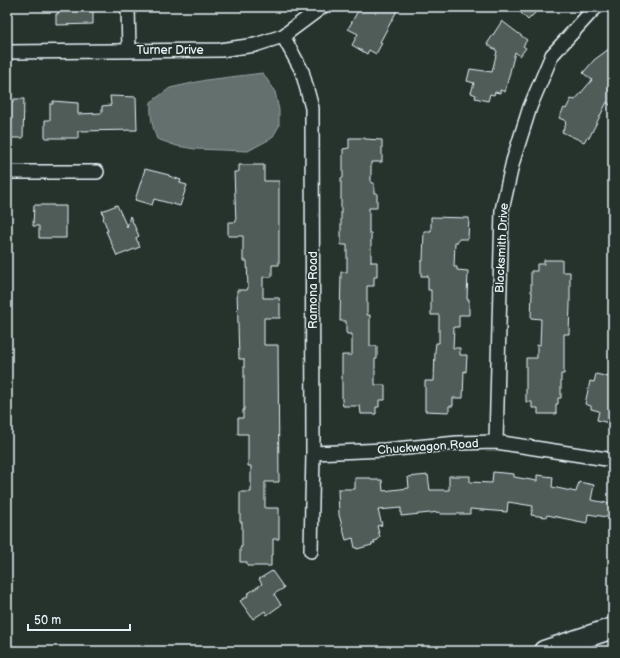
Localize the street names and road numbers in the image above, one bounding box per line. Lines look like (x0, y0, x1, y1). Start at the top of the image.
street label: Turner Drive (137, 43, 204, 58)
street label: Blacksmith Drive (492, 203, 512, 293)
street label: Ramona Road (306, 251, 321, 329)
street label: Chuckwagon Road (377, 436, 479, 458)

